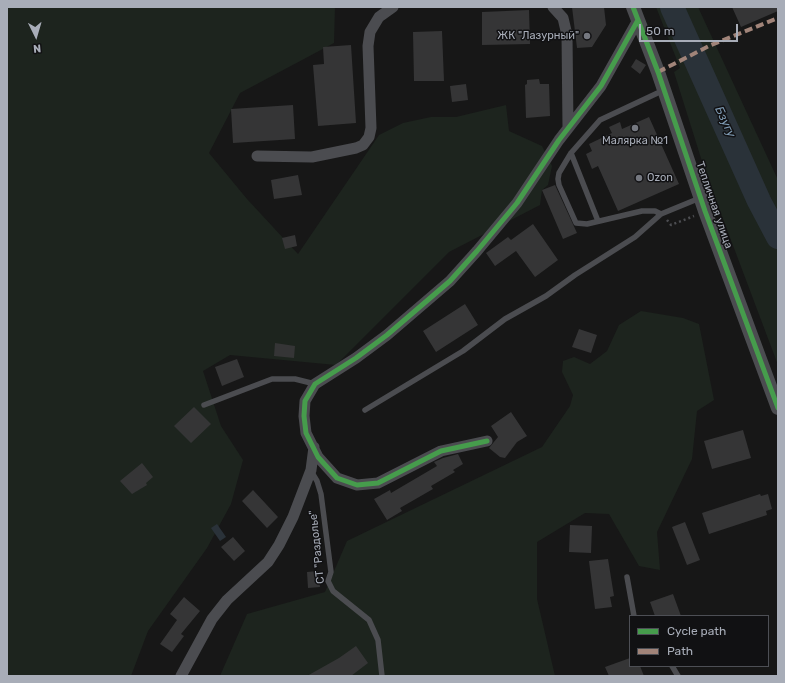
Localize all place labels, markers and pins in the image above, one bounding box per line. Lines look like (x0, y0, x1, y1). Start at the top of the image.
place label: ЖК "Лазурный" (497, 29, 579, 43)
marker: ЖК "Лазурный" (582, 31, 592, 41)
marker: Малярка №1 (630, 123, 640, 133)
place label: Малярка №1 (602, 134, 668, 148)
place label: Ozon (647, 171, 673, 185)
marker: Ozon (634, 173, 644, 183)

